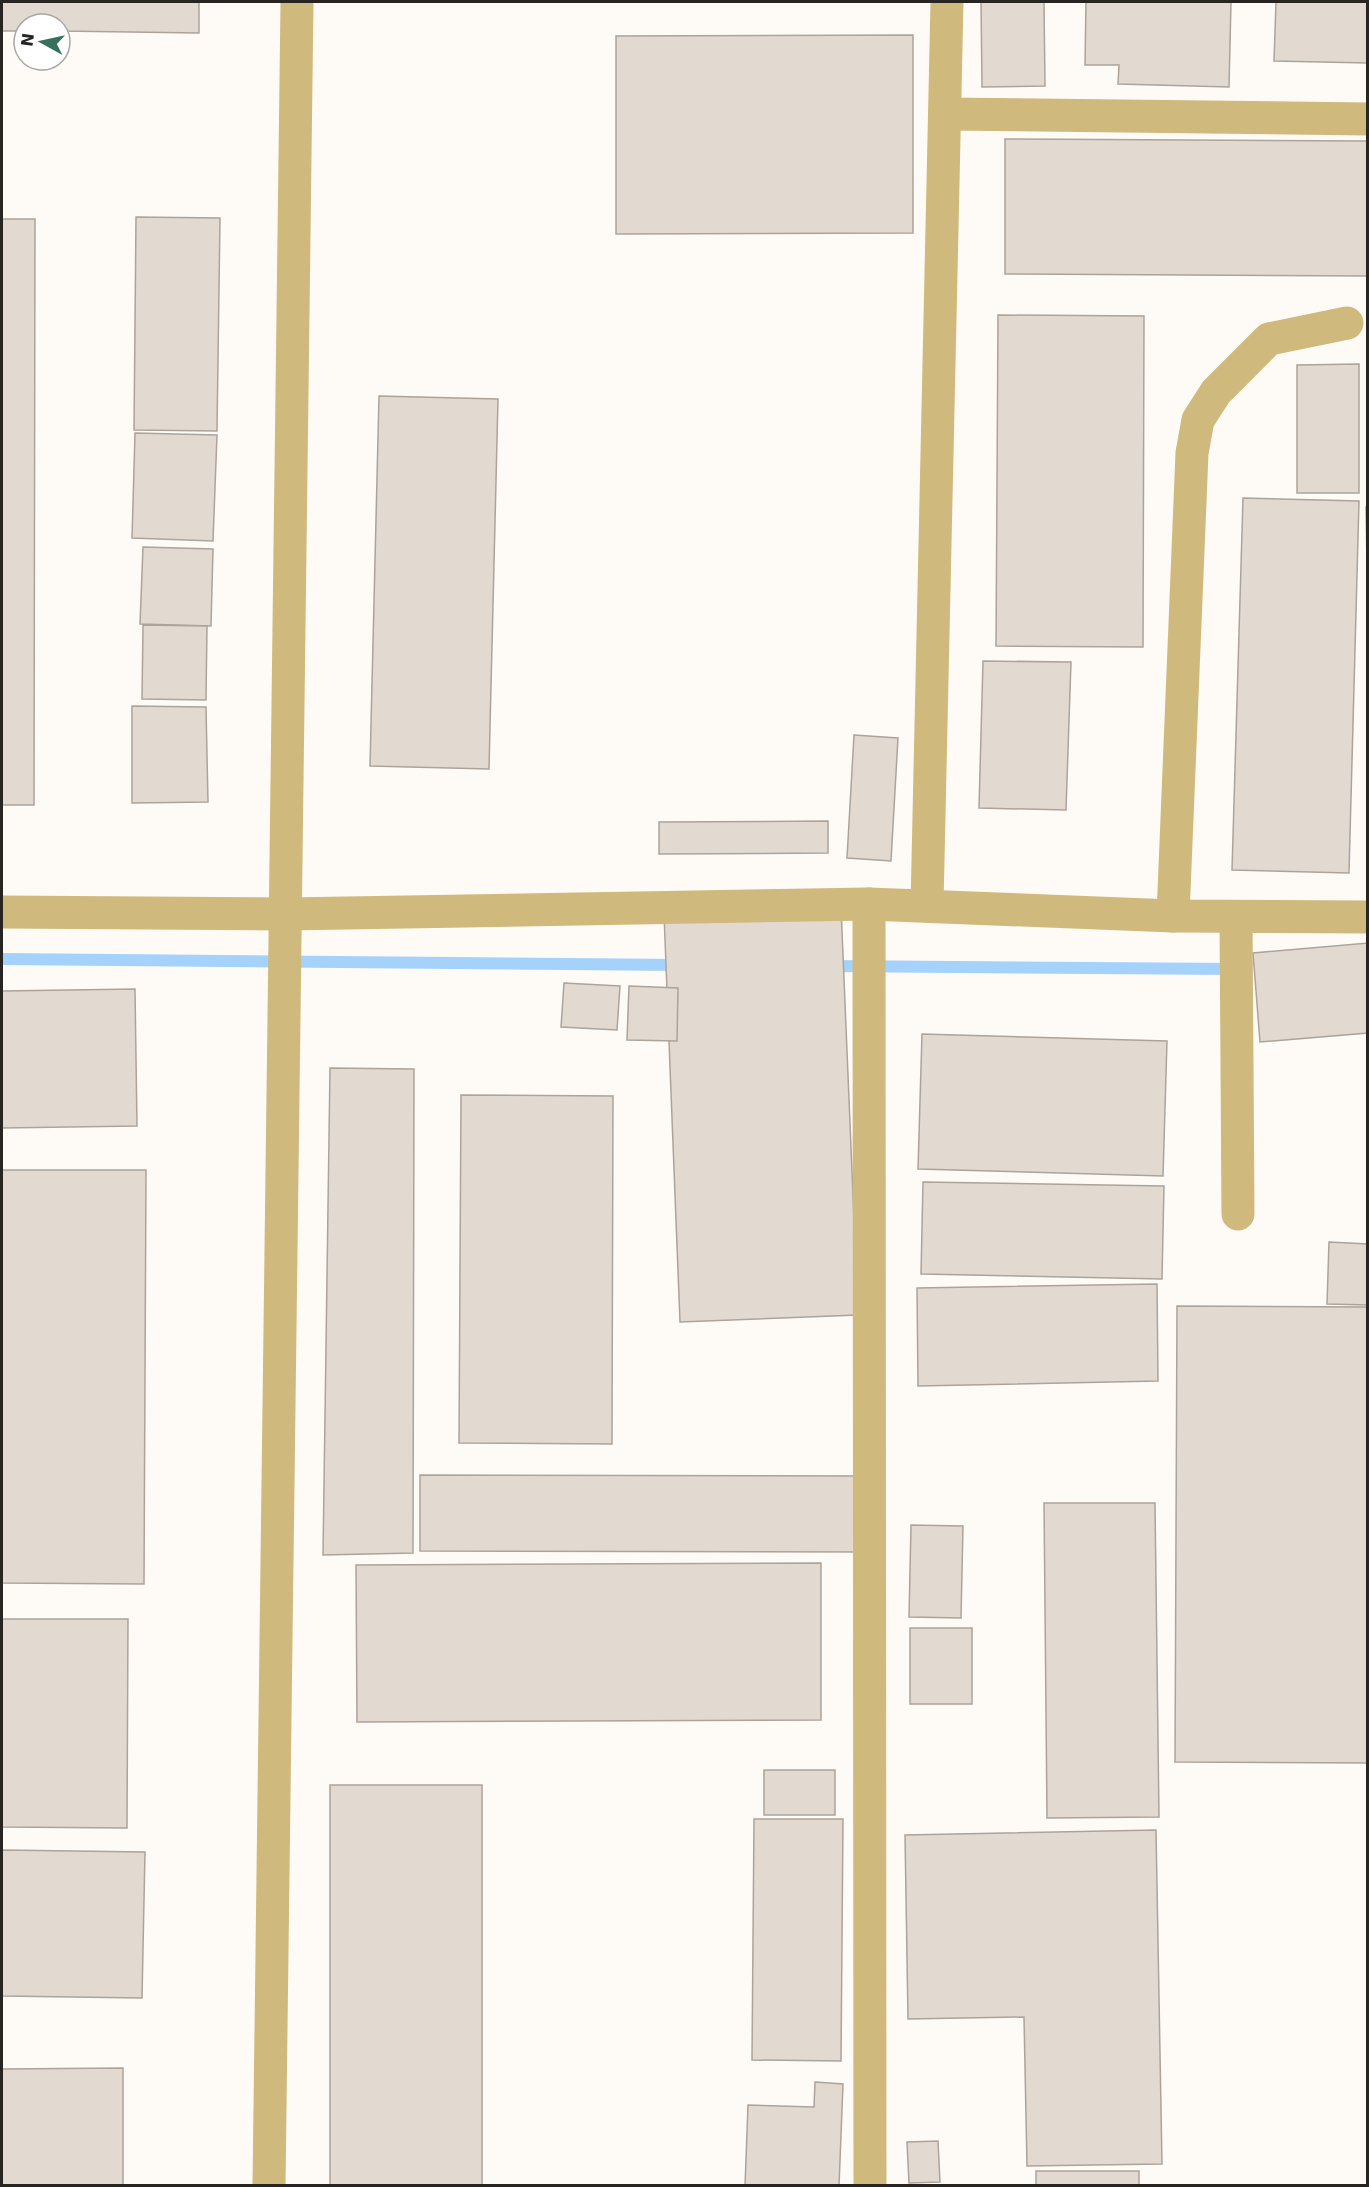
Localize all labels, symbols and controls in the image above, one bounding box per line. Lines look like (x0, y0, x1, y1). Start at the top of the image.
north arrow (12, 12, 72, 72)
text: N (17, 32, 38, 48)

